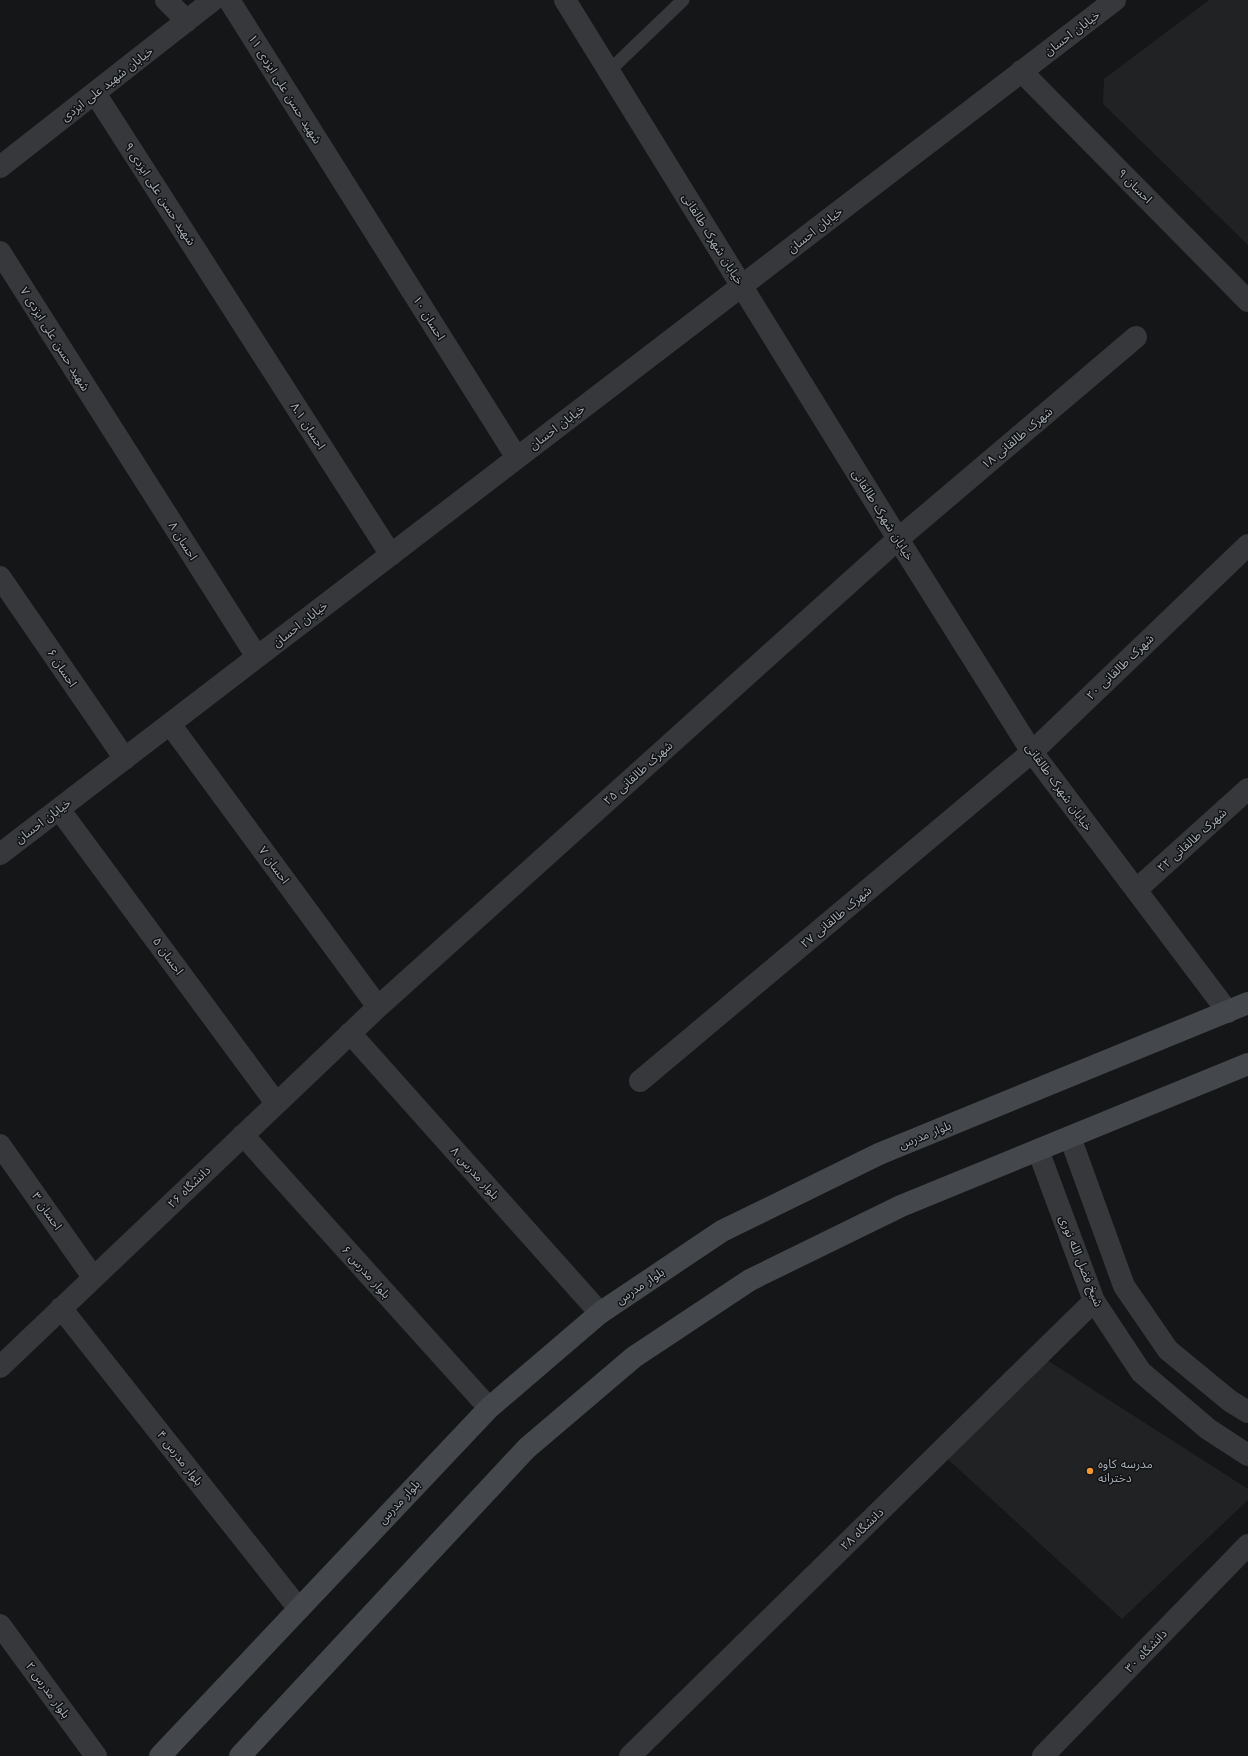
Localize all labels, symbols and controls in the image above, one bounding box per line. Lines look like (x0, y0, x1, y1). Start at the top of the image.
street label: خیابان احسان (1041, 8, 1103, 58)
street label: شهید حسن علی ایزدی ۱۱ (245, 32, 324, 146)
street label: خیابان شهید علی ایزدی (58, 44, 156, 124)
street label: شهید حسن علی ایزدی ۹ (121, 140, 198, 248)
street label: احسان ۹ (1115, 166, 1155, 206)
street label: خیابان شهرک طالقانی (679, 191, 747, 287)
street label: خیابان احسان (785, 204, 845, 256)
street label: شهید حسن علی ایزدی ۷ (17, 285, 93, 394)
street label: احسان ۱۰ (410, 293, 448, 343)
street label: احسان ۸.۱ (288, 400, 328, 452)
street label: خیابان احسان (526, 402, 588, 452)
street label: شهرک طالقانی ۱۸ (979, 404, 1055, 472)
street label: خیابان شهرک طالقانی (849, 467, 917, 563)
street label: احسان ۸ (166, 519, 200, 563)
street label: خیابان احسان (270, 598, 330, 650)
street label: شهرک طالقانی ۲۰ (1083, 631, 1157, 703)
street label: احسان ۶ (44, 646, 80, 690)
street label: شهرک طالقانی ۲۵ (600, 738, 676, 808)
street label: خیابان شهرک طالقانی (1023, 741, 1095, 833)
street label: خیابان احسان (12, 796, 74, 846)
street label: شهرک طالقانی ۲۲ (1154, 805, 1230, 875)
street label: احسان ۷ (256, 844, 292, 887)
street label: شهرک طالقانی ۲۷ (798, 883, 874, 951)
street label: احسان ۵ (150, 935, 186, 978)
street label: بلوار مدرس (897, 1118, 953, 1152)
street label: بلوار مدرس ۸ (448, 1144, 502, 1202)
street label: دانشگاه ۲۶ (165, 1163, 214, 1211)
street label: احسان ۳ (29, 1189, 65, 1233)
street label: شیخ فضل الله نوری (1054, 1213, 1106, 1309)
street label: بلوار مدرس ۶ (339, 1243, 393, 1301)
street label: بلوار مدرس (613, 1265, 667, 1307)
street label: بلوار مدرس ۴ (154, 1428, 206, 1488)
place label: مدرسه کاوه دخترانه (1098, 1457, 1153, 1485)
marker: مدرسه کاوه دخترانه (1085, 1466, 1095, 1476)
street label: بلوار مدرس (375, 1477, 423, 1527)
street label: دانشگاه ۲۸ (838, 1505, 887, 1553)
street label: دانشگاه ۳۰ (1122, 1626, 1170, 1675)
street label: بلوار مدرس ۲ (23, 1659, 73, 1721)

